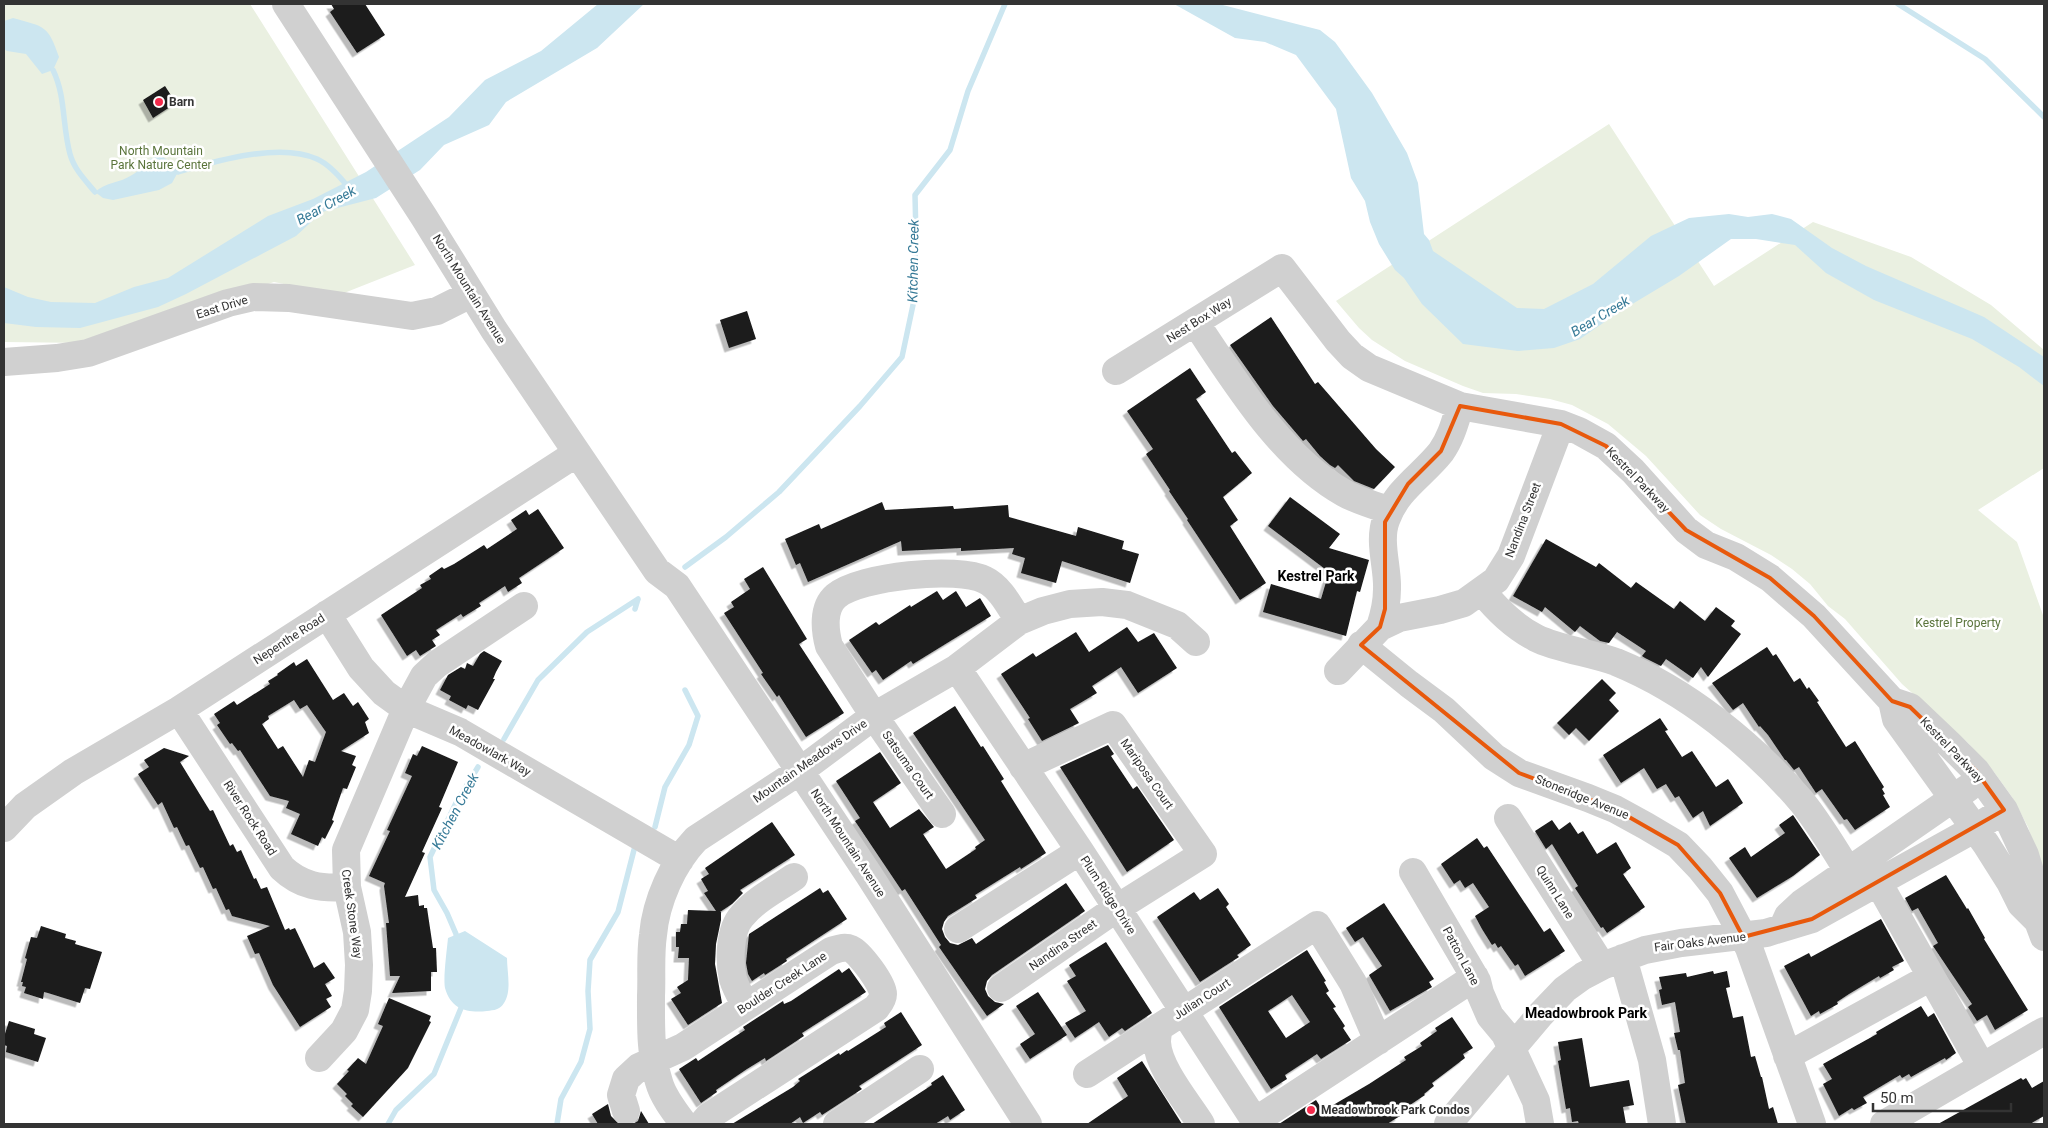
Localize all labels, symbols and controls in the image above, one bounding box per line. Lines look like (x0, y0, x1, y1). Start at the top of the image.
place label: Barn (169, 95, 194, 109)
marker: Barn (153, 96, 165, 108)
park label: North Mountain Park Nature Center (110, 144, 212, 172)
water label: Bear Creek (293, 182, 360, 228)
water label: Kitchen Creek (904, 218, 922, 303)
street label: North Mountain Avenue (430, 232, 508, 346)
street label: East Drive (194, 292, 250, 322)
water label: Bear Creek (1568, 292, 1633, 340)
street label: Nest Box Way (1164, 294, 1234, 345)
street label: Kestrel Parkway (1603, 444, 1673, 516)
street label: Nandina Street (1502, 480, 1544, 559)
district label: Kestrel Park (1278, 568, 1355, 584)
street label: Nepenthe Road (251, 611, 327, 667)
park label: Kestrel Property (1915, 616, 2001, 630)
street label: Kestrel Parkway (1917, 714, 1987, 786)
street label: Mountain Meadows Drive (750, 716, 870, 806)
street label: Meadowlark Way (447, 723, 534, 779)
street label: Satsuma Court (879, 728, 937, 802)
street label: Mariposa Court (1118, 736, 1177, 812)
water label: Kitchen Creek (428, 769, 482, 852)
street label: Stoneridge Avenue (1533, 772, 1631, 822)
street label: River Rock Road (221, 778, 279, 858)
street label: North Mountain Avenue (808, 786, 888, 900)
street label: Plum Ridge Drive (1077, 853, 1139, 937)
street label: Quinn Lane (1533, 863, 1577, 921)
street label: Creek Stone Way (339, 869, 365, 960)
street label: Nandina Street (1027, 917, 1100, 973)
street label: Patton Lane (1440, 924, 1482, 988)
street label: Fair Oaks Avenue (1653, 929, 1747, 955)
street label: Boulder Creek Lane (735, 949, 829, 1017)
street label: Julian Court (1171, 975, 1233, 1023)
district label: Meadowbrook Park (1525, 1005, 1648, 1021)
scale bar (1873, 1080, 2010, 1112)
text: 50 m (1880, 1089, 1914, 1107)
place label: Meadowbrook Park Condos (1321, 1103, 1470, 1117)
marker: Meadowbrook Park Condos (1305, 1104, 1317, 1116)

